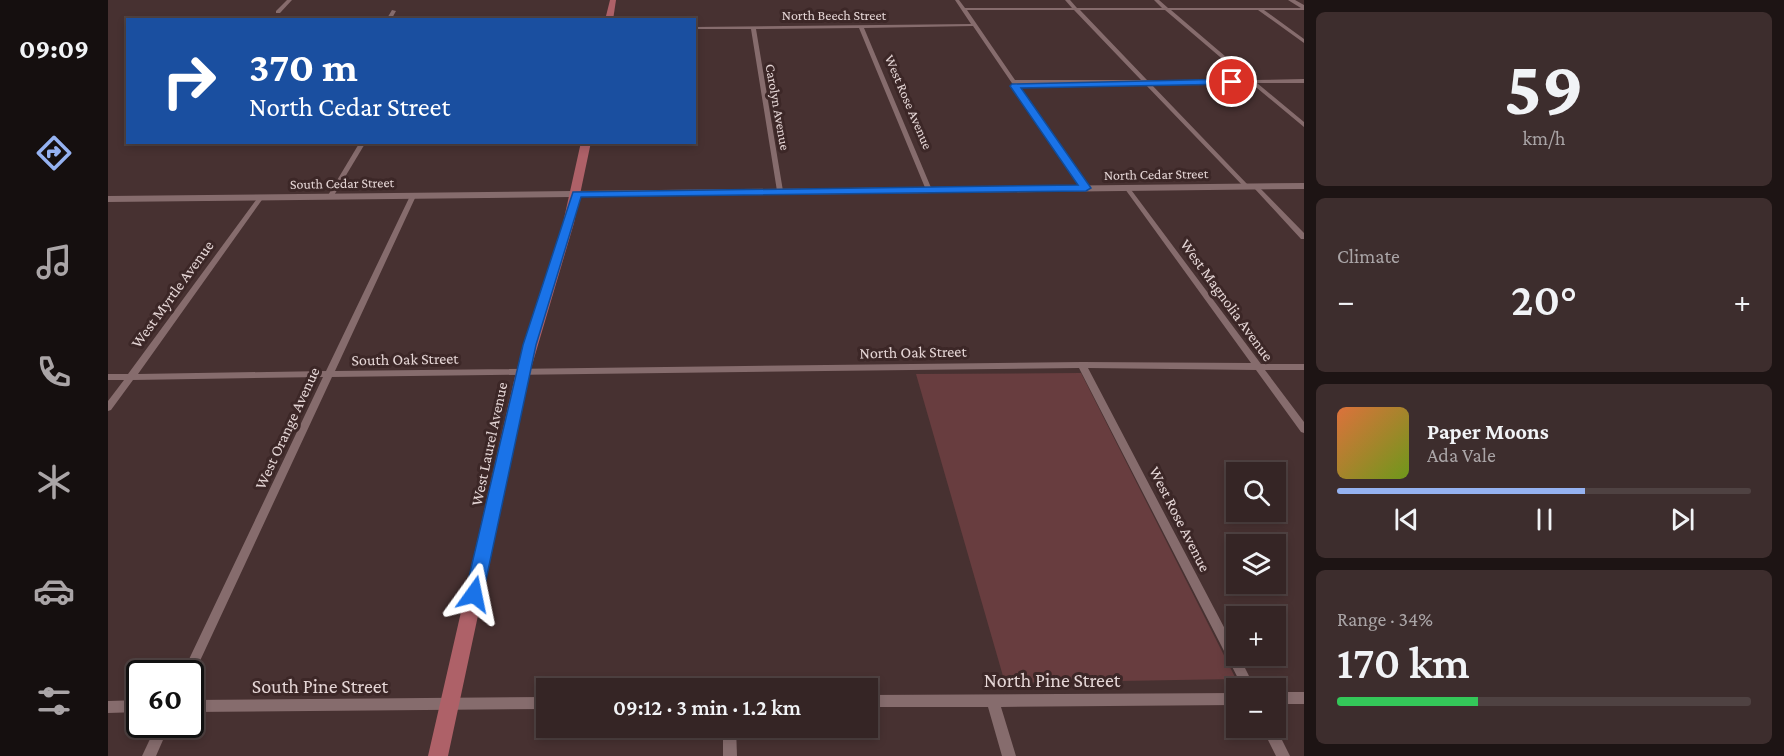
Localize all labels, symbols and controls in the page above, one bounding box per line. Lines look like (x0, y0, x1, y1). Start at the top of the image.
street label: North Beech Street (782, 7, 887, 23)
text: 09:09 (19, 34, 89, 64)
icon: right (150, 42, 228, 120)
text: 370 m (249, 43, 358, 90)
text: 59 (1504, 44, 1584, 131)
street label: West Rose Avenue (882, 52, 936, 152)
pin (1206, 56, 1257, 107)
street label: Carolyn Avenue (762, 62, 794, 152)
icon: arrive (1215, 65, 1248, 98)
text: North Cedar Street (249, 92, 450, 122)
text: km/h (1522, 127, 1566, 149)
icon: directions (33, 132, 75, 174)
street label: North Cedar Street (1104, 165, 1209, 183)
street label: South Cedar Street (290, 174, 395, 192)
street label: West Magnolia Avenue (1176, 236, 1277, 365)
street label: West Myrtle Avenue (127, 237, 217, 352)
icon: music (33, 241, 75, 283)
text: Climate (1337, 245, 1400, 267)
text: 20° (1511, 275, 1577, 325)
text: − (1337, 282, 1354, 319)
text: + (1734, 282, 1751, 319)
street label: North Oak Street (859, 343, 967, 361)
street label: South Oak Street (351, 350, 459, 368)
icon: phone (33, 351, 75, 393)
street label: West Orange Avenue (251, 364, 324, 492)
street label: West Laurel Avenue (468, 381, 510, 507)
text: Paper Moons (1427, 419, 1549, 444)
text: Ada Vale (1427, 444, 1496, 466)
icon: climate (33, 461, 75, 503)
map controls (1226, 462, 1286, 738)
button: search (1226, 462, 1286, 522)
street label: West Rose Avenue (1146, 464, 1214, 574)
icon: previous (1390, 503, 1423, 536)
icon: pause (1528, 503, 1561, 536)
icon: next (1666, 503, 1699, 536)
button: layers (1226, 534, 1286, 594)
position arrow (442, 562, 506, 626)
icon: car (33, 570, 75, 612)
button: + (1226, 606, 1286, 666)
text: Range · 34% (1337, 608, 1433, 630)
text: 170 km (1337, 638, 1470, 688)
speed limit sign: 60 (126, 660, 204, 738)
street label: North Pine Street (984, 669, 1121, 691)
street label: South Pine Street (252, 675, 389, 697)
button: − (1226, 678, 1286, 738)
icon: filters (33, 680, 75, 722)
text: 09:12 · 3 min · 1.2 km (613, 695, 801, 720)

